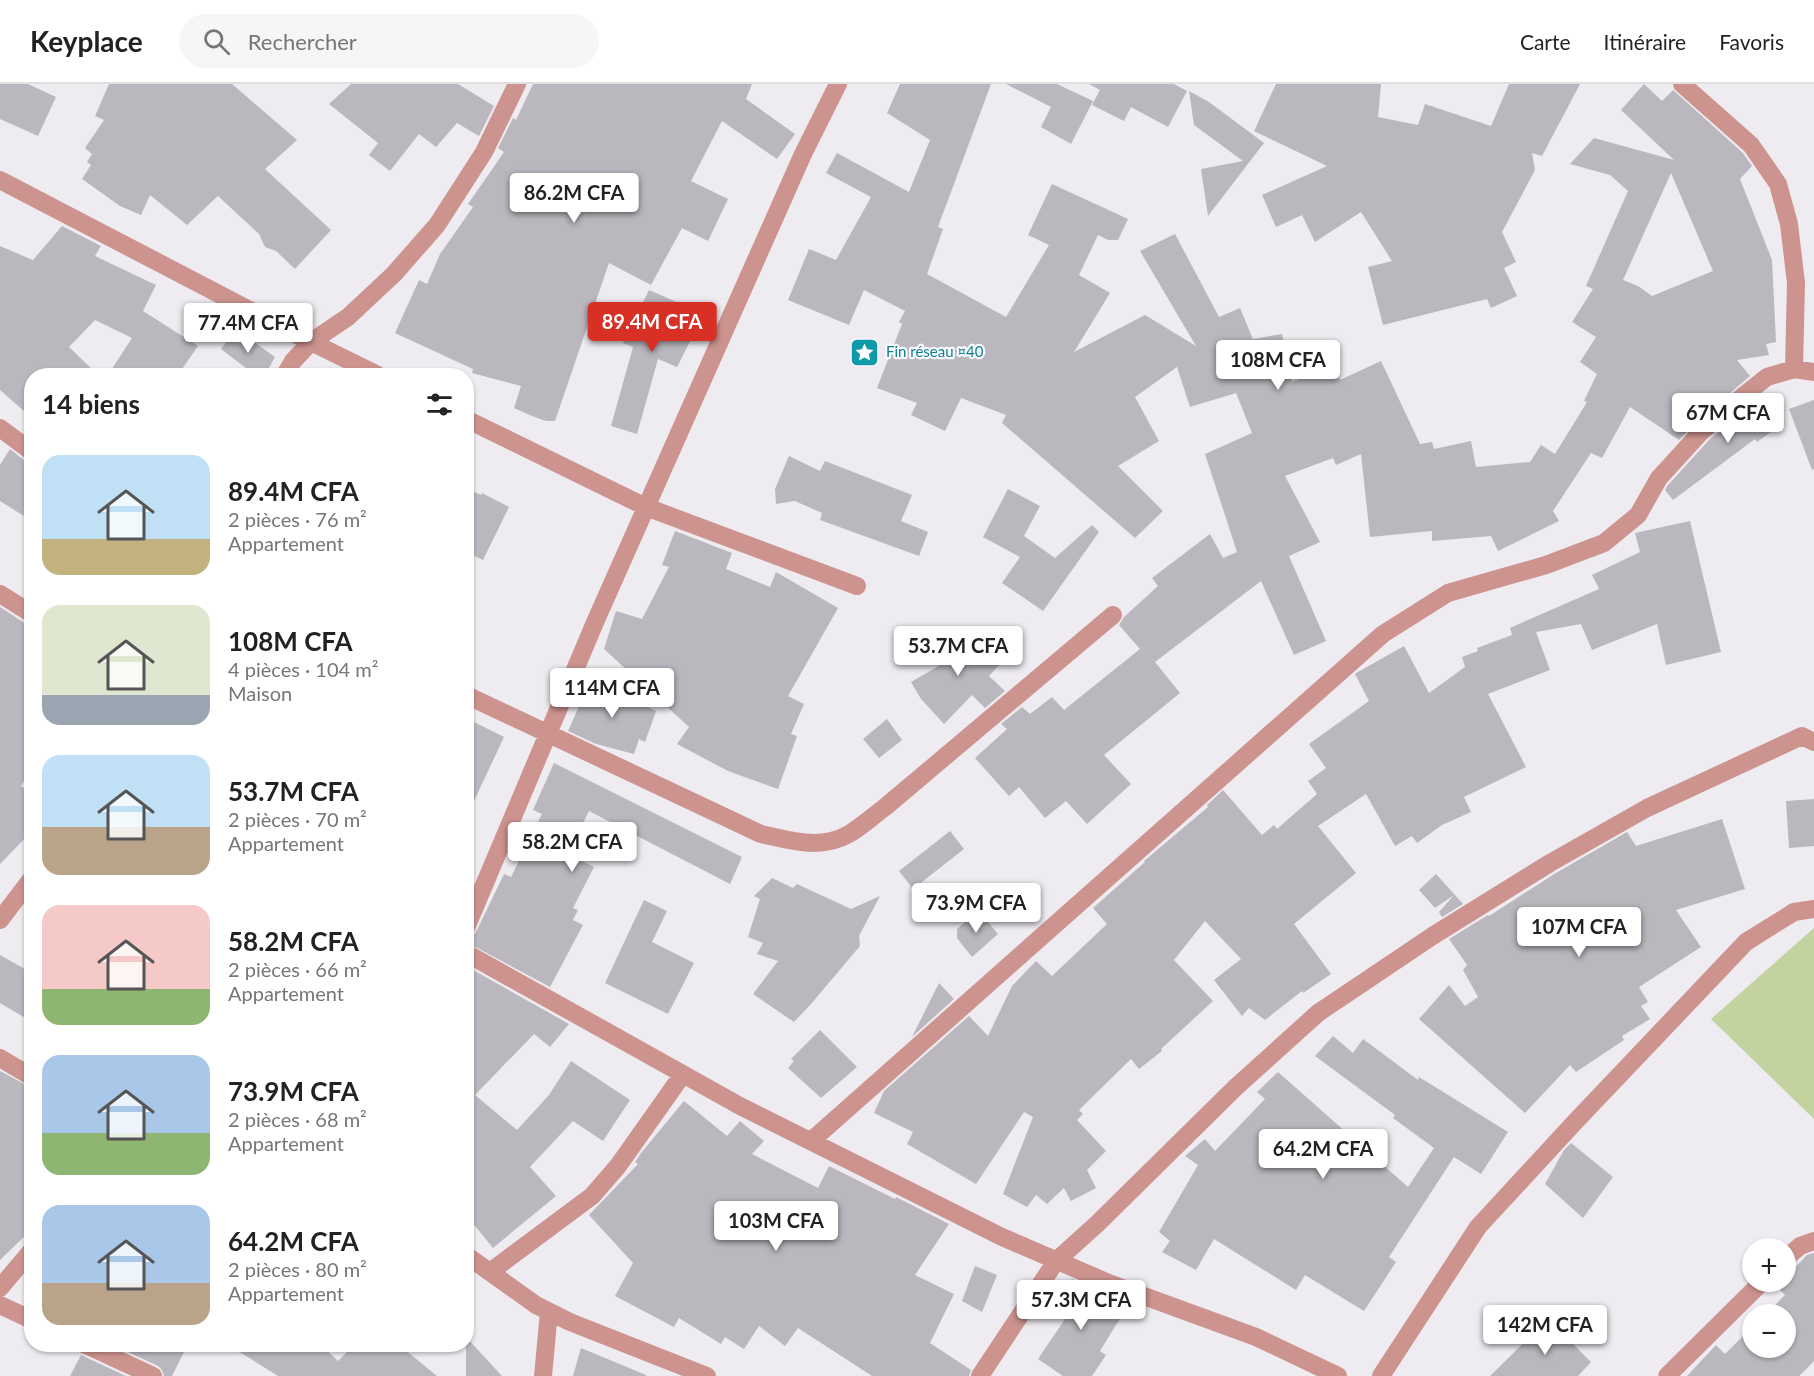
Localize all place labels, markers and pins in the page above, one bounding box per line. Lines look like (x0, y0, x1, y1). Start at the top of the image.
pin: 86.2M CFA (505, 173, 643, 224)
pin: 89.4M CFA (583, 302, 721, 353)
pin: 77.4M CFA (179, 303, 317, 354)
place icon: Fin réseau ¤40 (849, 336, 881, 368)
pin: 108M CFA (1216, 340, 1340, 391)
place label: Fin réseau ¤40 (886, 342, 984, 360)
pin: 67M CFA (1673, 393, 1783, 444)
pin: 53.7M CFA (889, 626, 1027, 677)
pin: 114M CFA (550, 668, 674, 719)
pin: 58.2M CFA (503, 822, 641, 873)
pin: 73.9M CFA (907, 883, 1045, 934)
pin: 107M CFA (1517, 907, 1641, 958)
pin: 64.2M CFA (1254, 1129, 1392, 1180)
pin: 103M CFA (714, 1201, 838, 1252)
pin: 57.3M CFA (1012, 1280, 1150, 1331)
pin: 142M CFA (1483, 1305, 1607, 1356)

